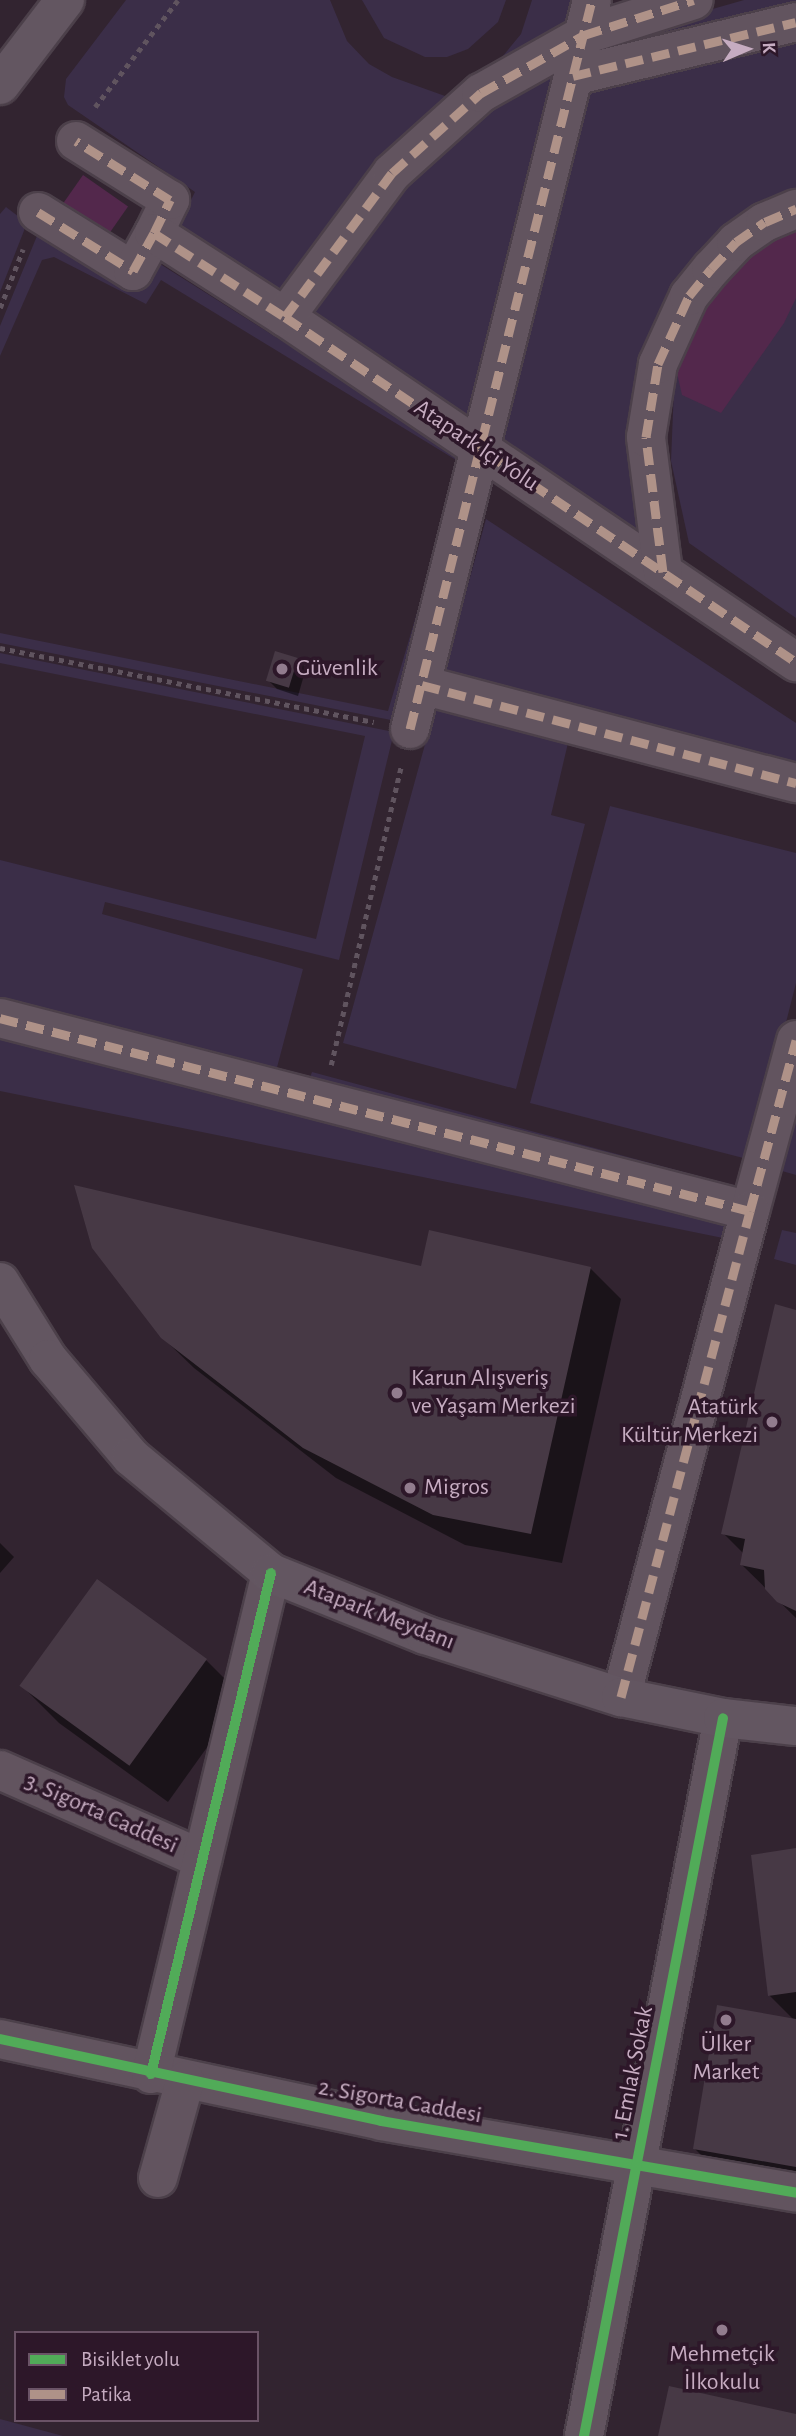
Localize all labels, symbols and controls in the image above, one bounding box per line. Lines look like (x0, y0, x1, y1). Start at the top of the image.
north arrow (712, 14, 782, 84)
text: K (759, 42, 778, 54)
street label: Atapark İçi Yolu (408, 394, 544, 498)
place label: Güvenlik (296, 655, 378, 683)
marker: Güvenlik (274, 661, 290, 677)
place label: Karun Alışveriş ve Yaşam Merkezi (411, 1365, 576, 1421)
marker: Karun Alışveriş ve Yaşam Merkezi (389, 1385, 405, 1401)
place label: Atatürk Kültür Merkezi (621, 1394, 758, 1450)
marker: Atatürk Kültür Merkezi (764, 1414, 780, 1430)
place label: Migros (424, 1474, 489, 1502)
marker: Migros (402, 1480, 418, 1496)
street label: Atapark Meydanı (300, 1573, 458, 1657)
street label: 3. Sigorta Caddesi (20, 1767, 182, 1861)
street label: 1. Emlak Sokak (606, 2004, 660, 2142)
marker: Ülker Market (718, 2012, 734, 2028)
place label: Ülker Market (693, 2031, 759, 2087)
street label: 2. Sigorta Caddesi (316, 2073, 484, 2131)
marker: Mehmetçik İlkokulu (714, 2322, 730, 2338)
legend (14, 2331, 259, 2422)
place label: Mehmetçik İlkokulu (669, 2341, 775, 2397)
text: Bisiklet yolu (81, 2349, 180, 2370)
text: Patika (81, 2384, 132, 2405)

